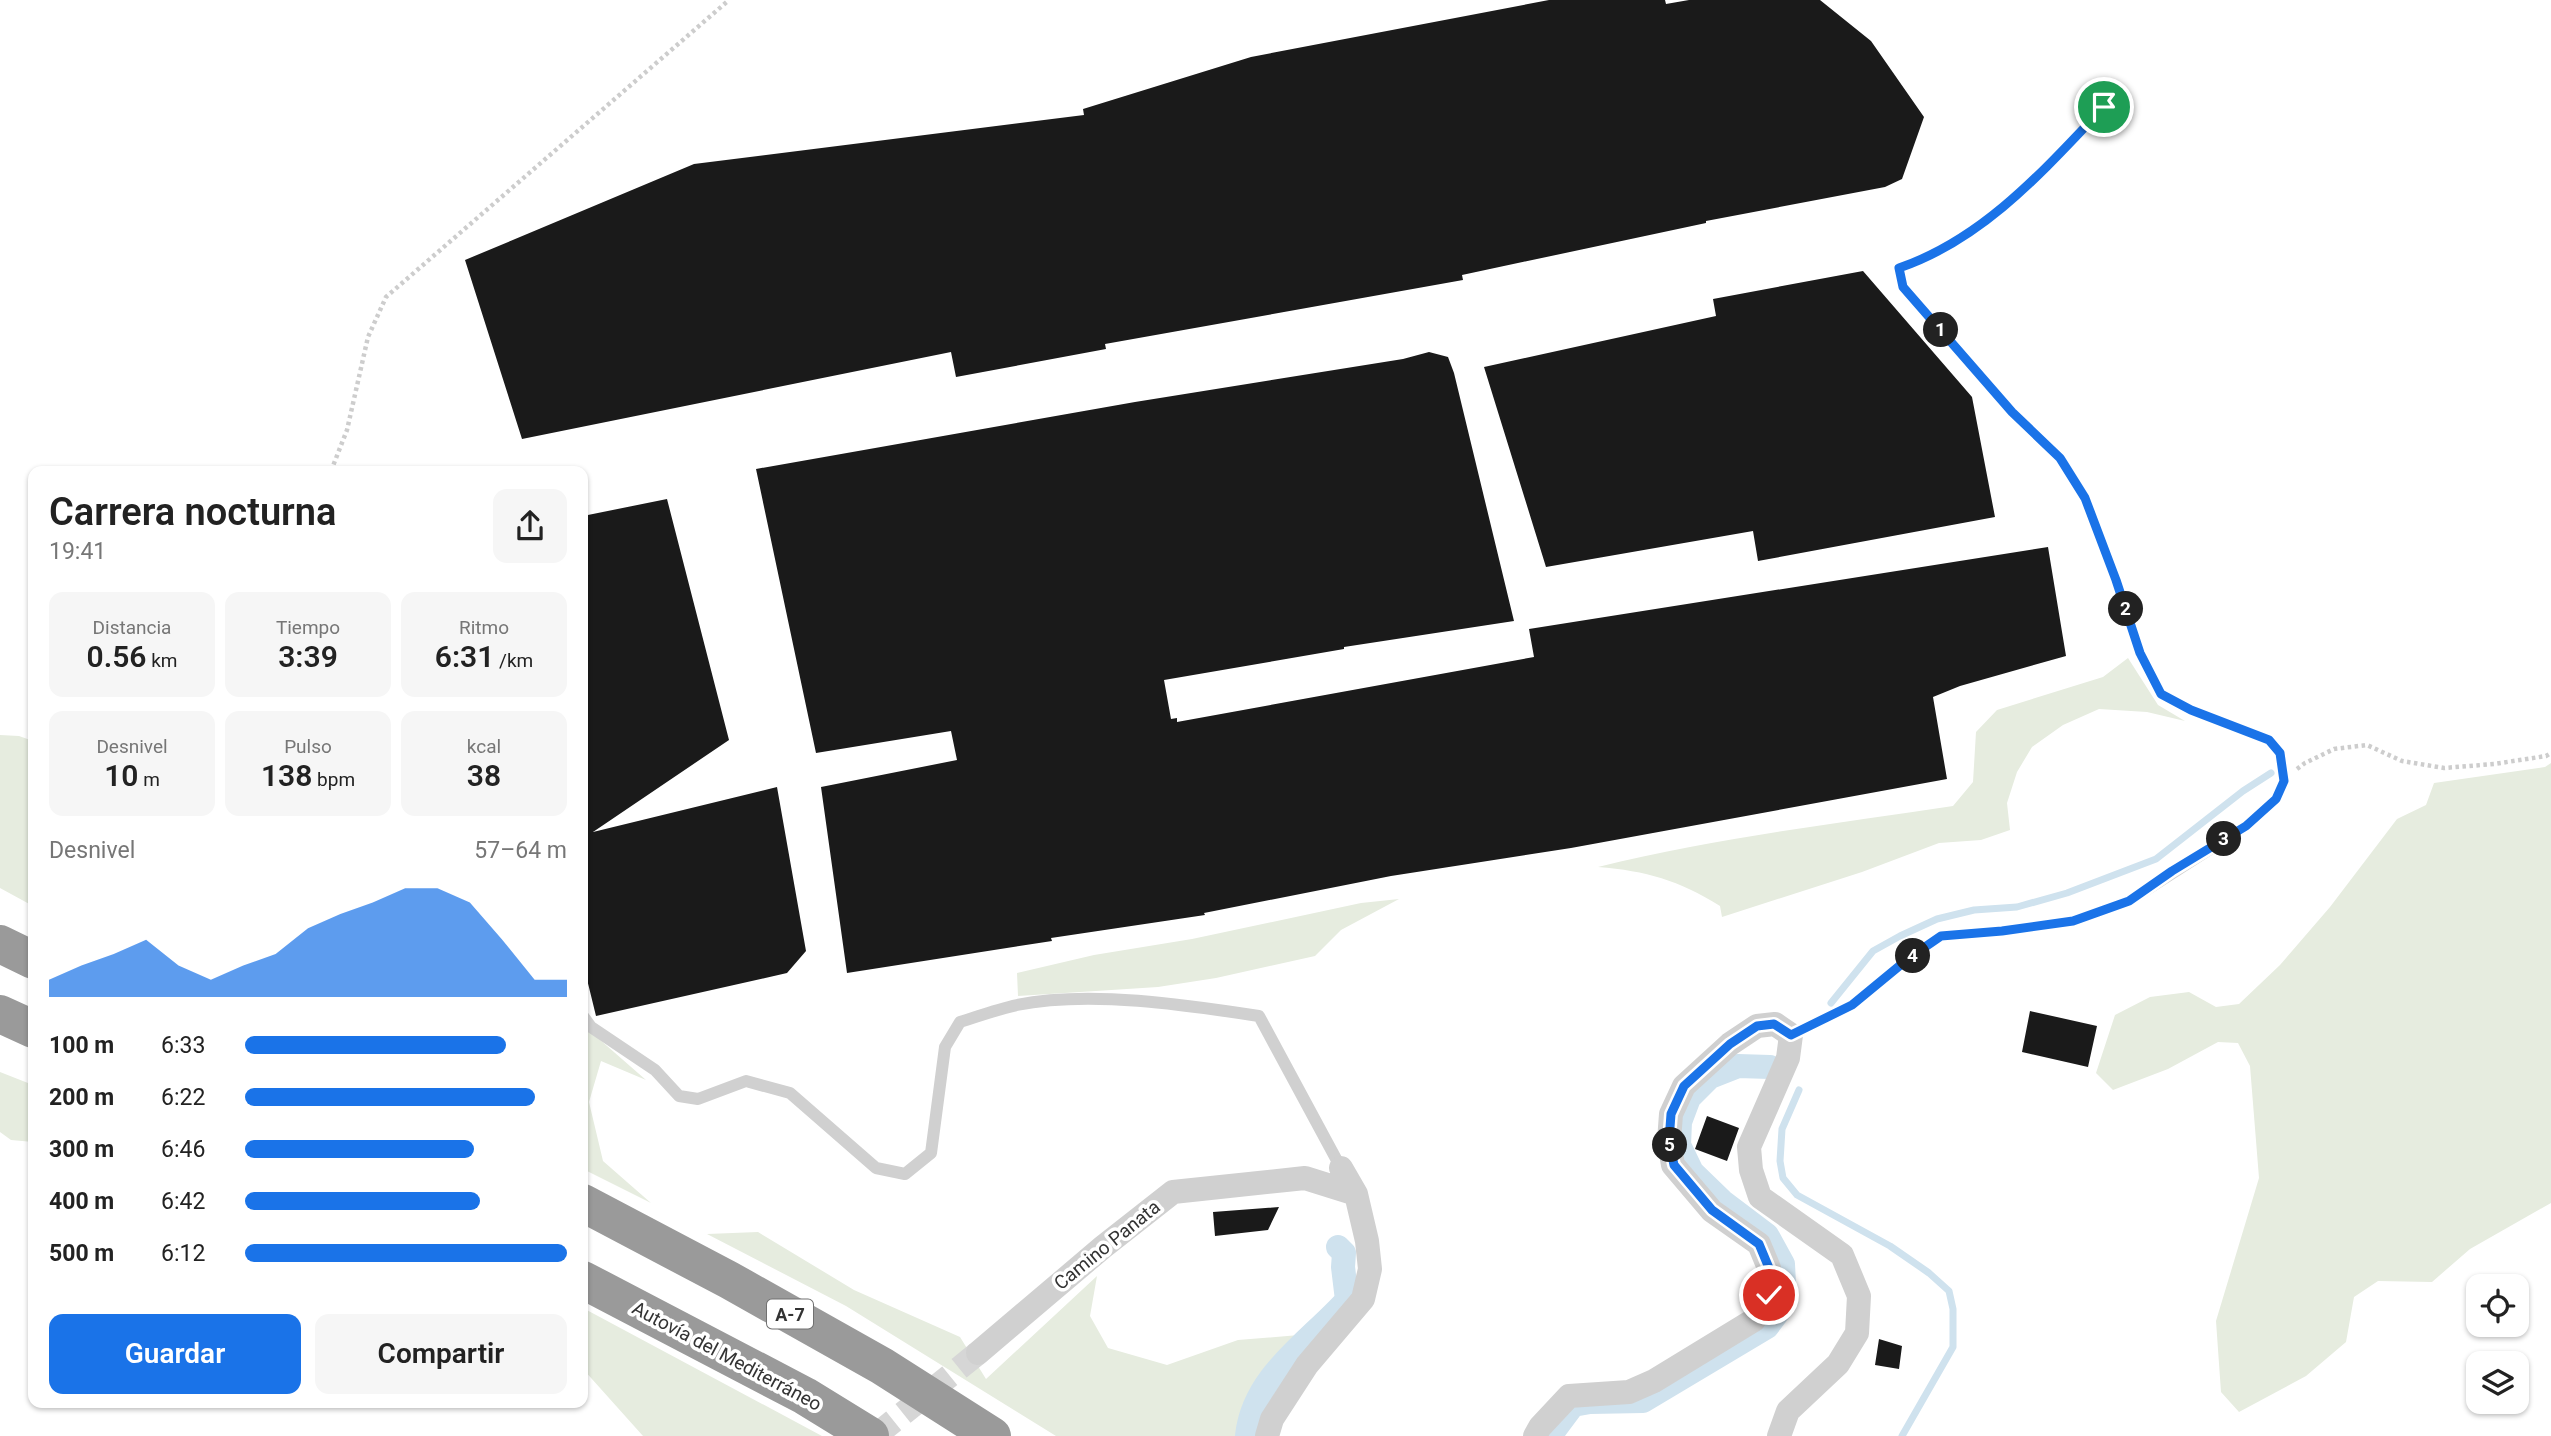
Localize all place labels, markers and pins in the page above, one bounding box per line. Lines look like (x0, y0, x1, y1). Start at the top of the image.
pin (2074, 77, 2134, 137)
pin: 1 (1924, 312, 1958, 348)
pin: 2 (2108, 592, 2144, 626)
pin: 3 (2206, 822, 2242, 856)
pin: 4 (1896, 939, 1930, 974)
pin: 5 (1652, 1128, 1688, 1162)
pin (1739, 1265, 1799, 1325)

